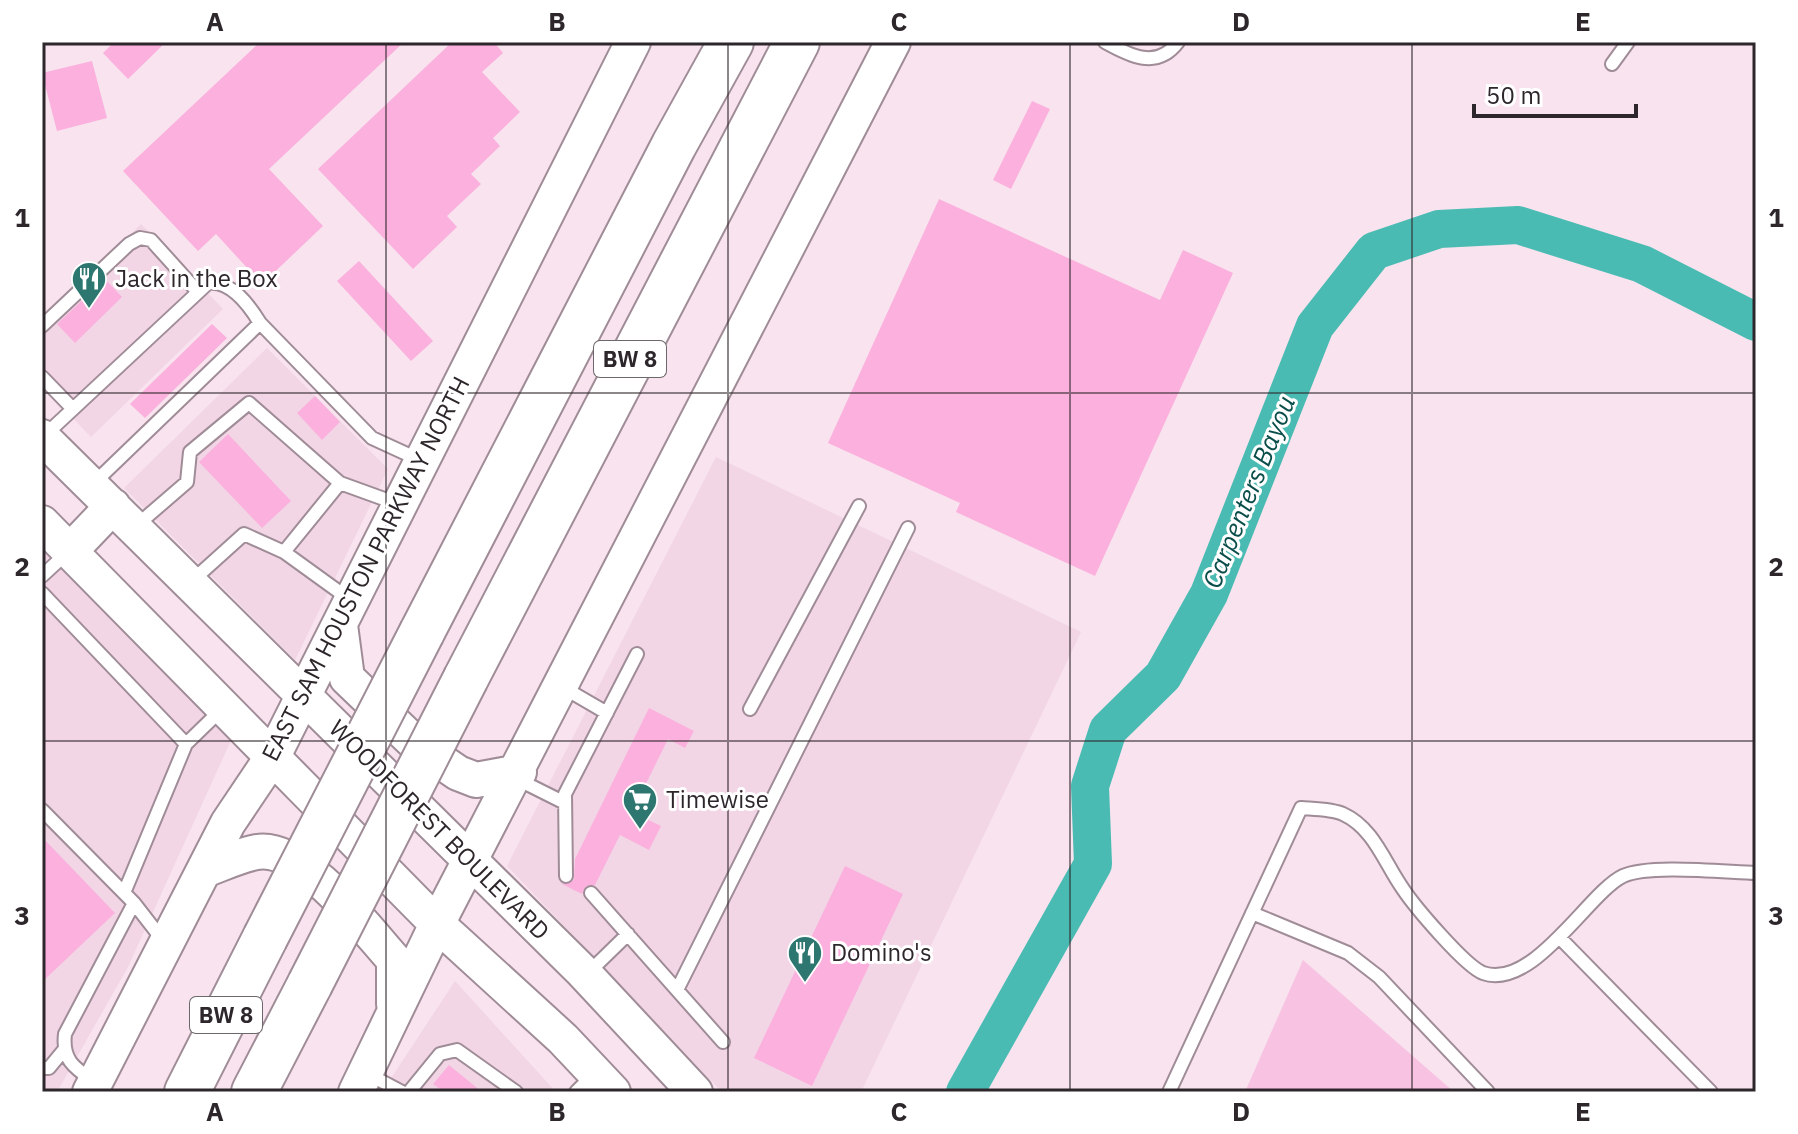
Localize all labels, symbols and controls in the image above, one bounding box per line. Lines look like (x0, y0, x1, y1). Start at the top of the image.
text: A (206, 4, 224, 38)
text: B (548, 4, 566, 38)
text: C (891, 4, 908, 38)
text: D (1232, 4, 1250, 38)
text: E (1575, 4, 1591, 38)
scale bar (1474, 68, 1636, 118)
text: 50 m (1486, 79, 1541, 111)
text: 1 (14, 200, 30, 234)
text: 1 (1768, 200, 1784, 234)
restaurant icon: Jack in the Box (70, 260, 108, 310)
place label: Jack in the Box (115, 262, 278, 294)
road number: BW 8 (594, 341, 666, 377)
street label: EAST SAM HOUSTON PARKWAY NORTH (254, 371, 476, 766)
water label: Carpenters Bayou (1194, 390, 1302, 593)
text: 2 (14, 549, 30, 583)
text: 2 (1768, 549, 1784, 583)
street label: WOODFOREST BOULEVARD (323, 712, 557, 946)
supermarket icon: Timewise (621, 781, 659, 831)
place label: Timewise (666, 783, 769, 815)
text: 3 (14, 898, 30, 932)
text: 3 (1768, 898, 1784, 932)
restaurant icon: Domino's (786, 934, 824, 984)
place label: Domino's (831, 936, 932, 968)
road number: BW 8 (190, 997, 262, 1033)
text: A (206, 1094, 224, 1128)
text: B (548, 1094, 566, 1128)
text: C (891, 1094, 908, 1128)
text: D (1232, 1094, 1250, 1128)
text: E (1575, 1094, 1591, 1128)

